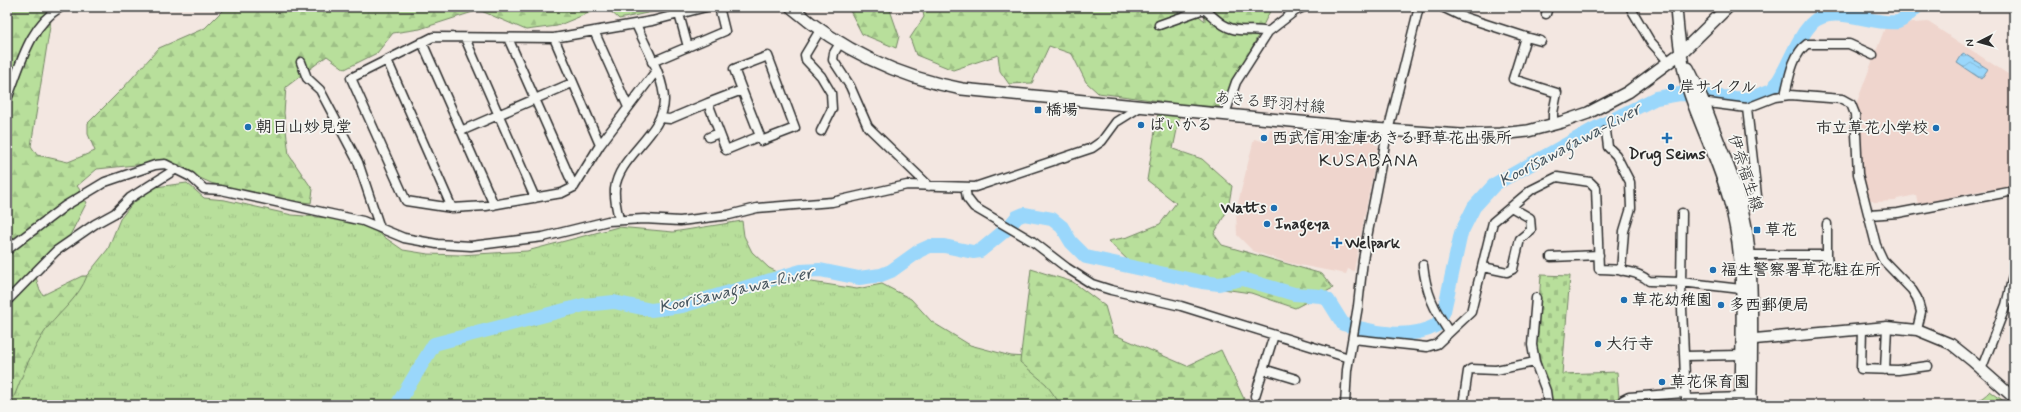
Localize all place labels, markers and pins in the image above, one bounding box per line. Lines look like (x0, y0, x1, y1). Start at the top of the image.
place label: 岸サイクル (1679, 77, 1757, 98)
marker: 岸サイクル (1666, 82, 1676, 92)
place label: 橋場 (1046, 100, 1078, 121)
marker: 橋場 (1033, 105, 1043, 115)
place label: ばいかる (1149, 115, 1213, 136)
place label: 朝日山妙見堂 (256, 117, 352, 138)
place label: 市立草花小学校 (1816, 118, 1928, 139)
marker: ばいかる (1136, 120, 1146, 130)
marker: 朝日山妙見堂 (243, 122, 253, 132)
marker: 市立草花小学校 (1931, 123, 1941, 133)
place label: 西武信用金庫あきる野草花出張所 (1272, 128, 1512, 149)
marker: 西武信用金庫あきる野草花出張所 (1259, 133, 1269, 143)
marker: Drug Seims (1662, 133, 1672, 143)
place label: Drug Seims (1628, 144, 1706, 167)
place label: Watts (1220, 198, 1267, 219)
marker: Watts (1269, 203, 1279, 213)
place label: Inageya (1275, 214, 1330, 237)
marker: Inageya (1262, 219, 1272, 229)
place label: 草花 (1765, 220, 1797, 241)
marker: 草花 (1752, 225, 1762, 235)
place label: Welpark (1344, 233, 1401, 254)
marker: Welpark (1332, 238, 1342, 248)
place label: 福生警察署草花駐在所 (1721, 260, 1881, 281)
marker: 福生警察署草花駐在所 (1708, 265, 1718, 275)
place label: 草花幼稚園 (1632, 290, 1712, 311)
marker: 草花幼稚園 (1619, 295, 1629, 305)
place label: 多西郵便局 (1729, 295, 1809, 316)
marker: 多西郵便局 (1716, 300, 1726, 310)
place label: 大行寺 (1606, 334, 1654, 355)
marker: 大行寺 (1593, 339, 1603, 349)
place label: 草花保育園 (1670, 372, 1750, 393)
marker: 草花保育園 (1657, 377, 1667, 387)

